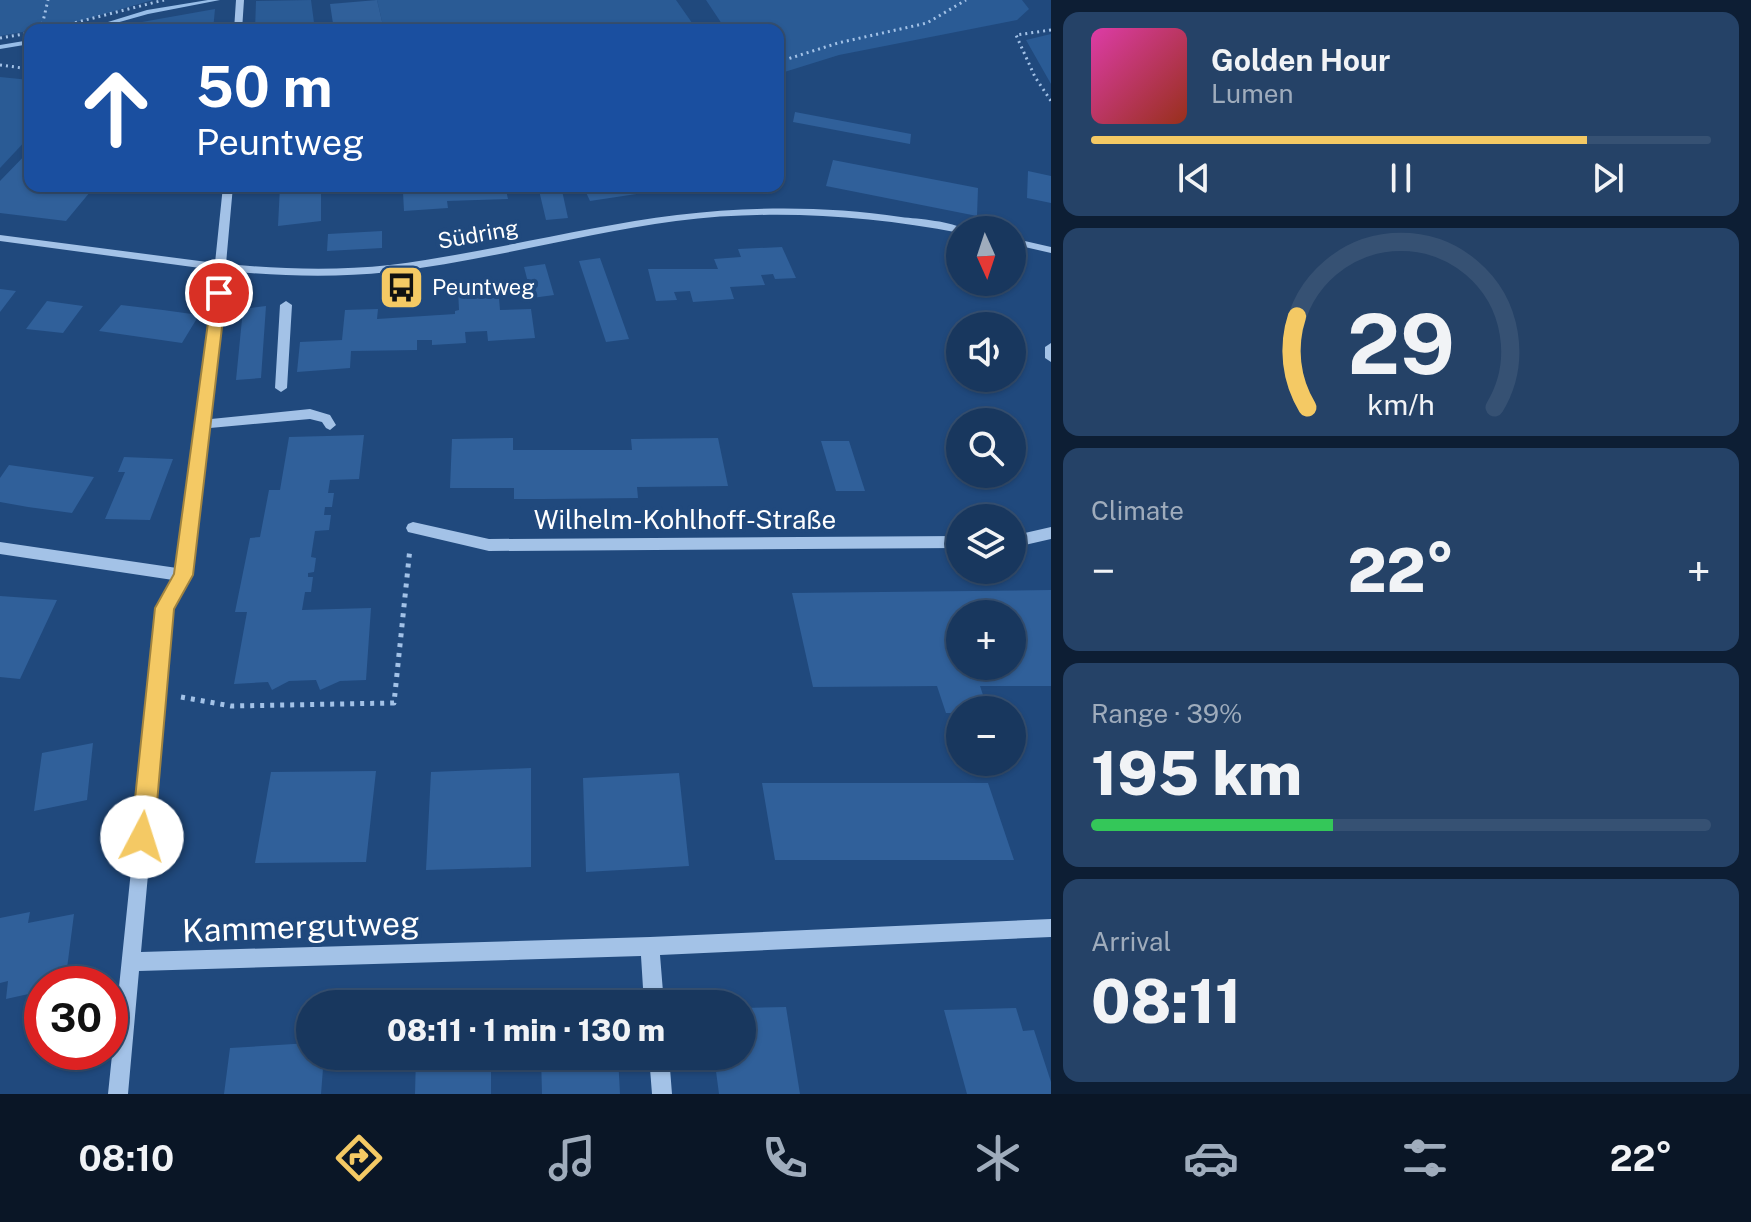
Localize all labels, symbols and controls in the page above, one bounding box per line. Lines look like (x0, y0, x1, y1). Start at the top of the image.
text: Golden Hour (1211, 42, 1390, 78)
text: 50 m (196, 54, 333, 120)
icon: ahead (64, 56, 168, 160)
text: Lumen (1211, 78, 1294, 109)
text: Peuntweg (196, 121, 364, 163)
icon: previous (1172, 156, 1216, 200)
icon: pause (1379, 156, 1423, 200)
icon: next (1586, 156, 1630, 200)
street label: Südring (436, 214, 520, 254)
north arrow (946, 216, 1026, 296)
map controls (946, 216, 1026, 776)
pin (185, 259, 253, 327)
bus stop icon: Peuntweg (377, 263, 425, 311)
icon: arrive (197, 271, 241, 315)
place label: Peuntweg (432, 274, 535, 300)
text: 29 (1347, 294, 1455, 392)
button: sound (946, 312, 1026, 392)
text: km/h (1367, 388, 1435, 421)
button: search (946, 408, 1026, 488)
text: Climate (1091, 495, 1184, 526)
street label: Wilhelm-Kohlhoff-Straße (534, 504, 836, 535)
button: layers (946, 504, 1026, 584)
text: 22° (1347, 535, 1455, 606)
text: − (1091, 545, 1115, 597)
text: + (1687, 545, 1711, 597)
button: + (946, 600, 1026, 680)
button: − (946, 696, 1026, 776)
text: Range · 39% (1091, 698, 1242, 729)
text: 195 km (1091, 738, 1302, 809)
position arrow (100, 795, 184, 879)
street label: Kammergutweg (182, 904, 420, 949)
text: Arrival (1091, 926, 1171, 957)
speed limit sign: 30 (24, 966, 128, 1070)
text: 08:11 (1091, 966, 1241, 1037)
text: 08:11 · 1 min · 130 m (387, 1012, 665, 1048)
icon: directions (331, 1130, 387, 1186)
icon: music (544, 1130, 600, 1186)
icon: phone (757, 1130, 813, 1186)
icon: climate (970, 1130, 1026, 1186)
icon: car (1183, 1130, 1239, 1186)
icon: filters (1397, 1130, 1453, 1186)
text: 08:10 (79, 1137, 174, 1179)
text: 22° (1610, 1137, 1672, 1179)

